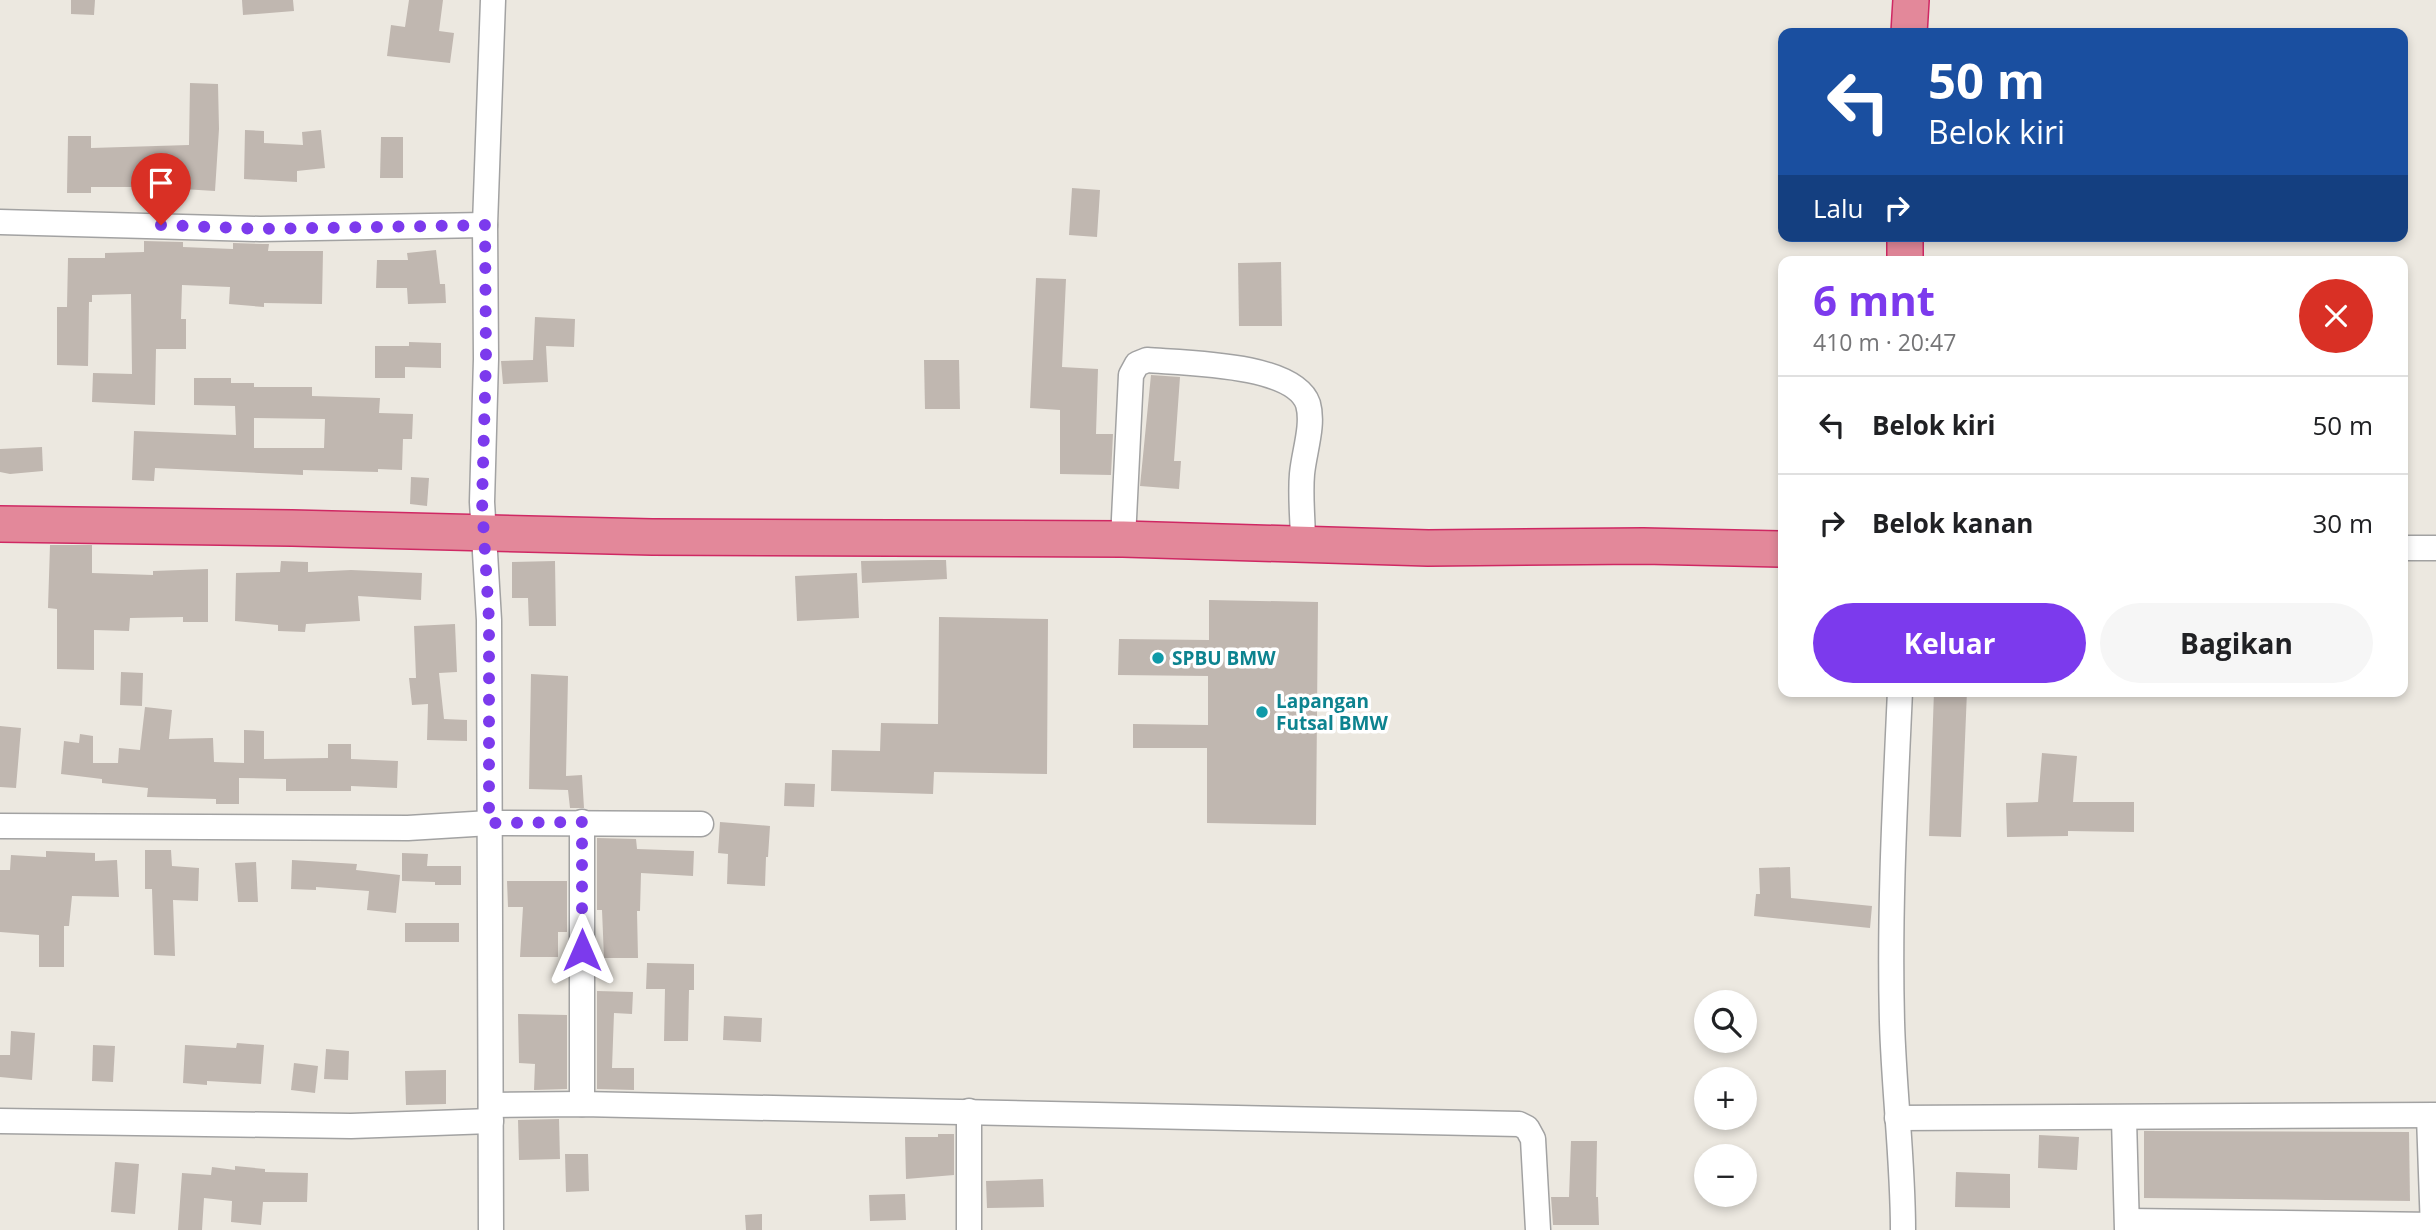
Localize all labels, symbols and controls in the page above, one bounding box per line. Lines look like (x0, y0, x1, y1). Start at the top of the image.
text: 50 m (1928, 47, 2045, 113)
icon: left (1813, 56, 1904, 147)
text: Belok kiri (1928, 110, 2065, 153)
pin (131, 153, 191, 225)
icon: arrive (142, 164, 180, 202)
icon: right (1878, 189, 1916, 227)
text: Lalu (1813, 190, 1864, 226)
text: 6 mnt (1813, 271, 1935, 328)
button: close (2299, 279, 2373, 353)
text: 410 m · 20:47 (1813, 326, 1956, 358)
icon: left (1813, 406, 1851, 444)
text: Belok kiri (1872, 407, 1996, 443)
text: 50 m (2312, 407, 2373, 443)
icon: right (1813, 504, 1851, 542)
text: Belok kanan (1872, 505, 2033, 541)
text: 30 m (2312, 505, 2373, 541)
button: Keluar (1813, 603, 2086, 683)
button: Bagikan (2100, 603, 2373, 683)
place label: SPBU BMW (1172, 645, 1276, 671)
marker: SPBU BMW (1150, 650, 1166, 666)
place label: Lapangan Futsal BMW (1276, 688, 1388, 736)
marker: Lapangan Futsal BMW (1254, 704, 1270, 720)
position arrow (545, 913, 619, 987)
map controls (1694, 990, 1757, 1207)
button: search (1694, 990, 1757, 1053)
button: + (1694, 1067, 1757, 1130)
button: − (1694, 1144, 1757, 1207)

